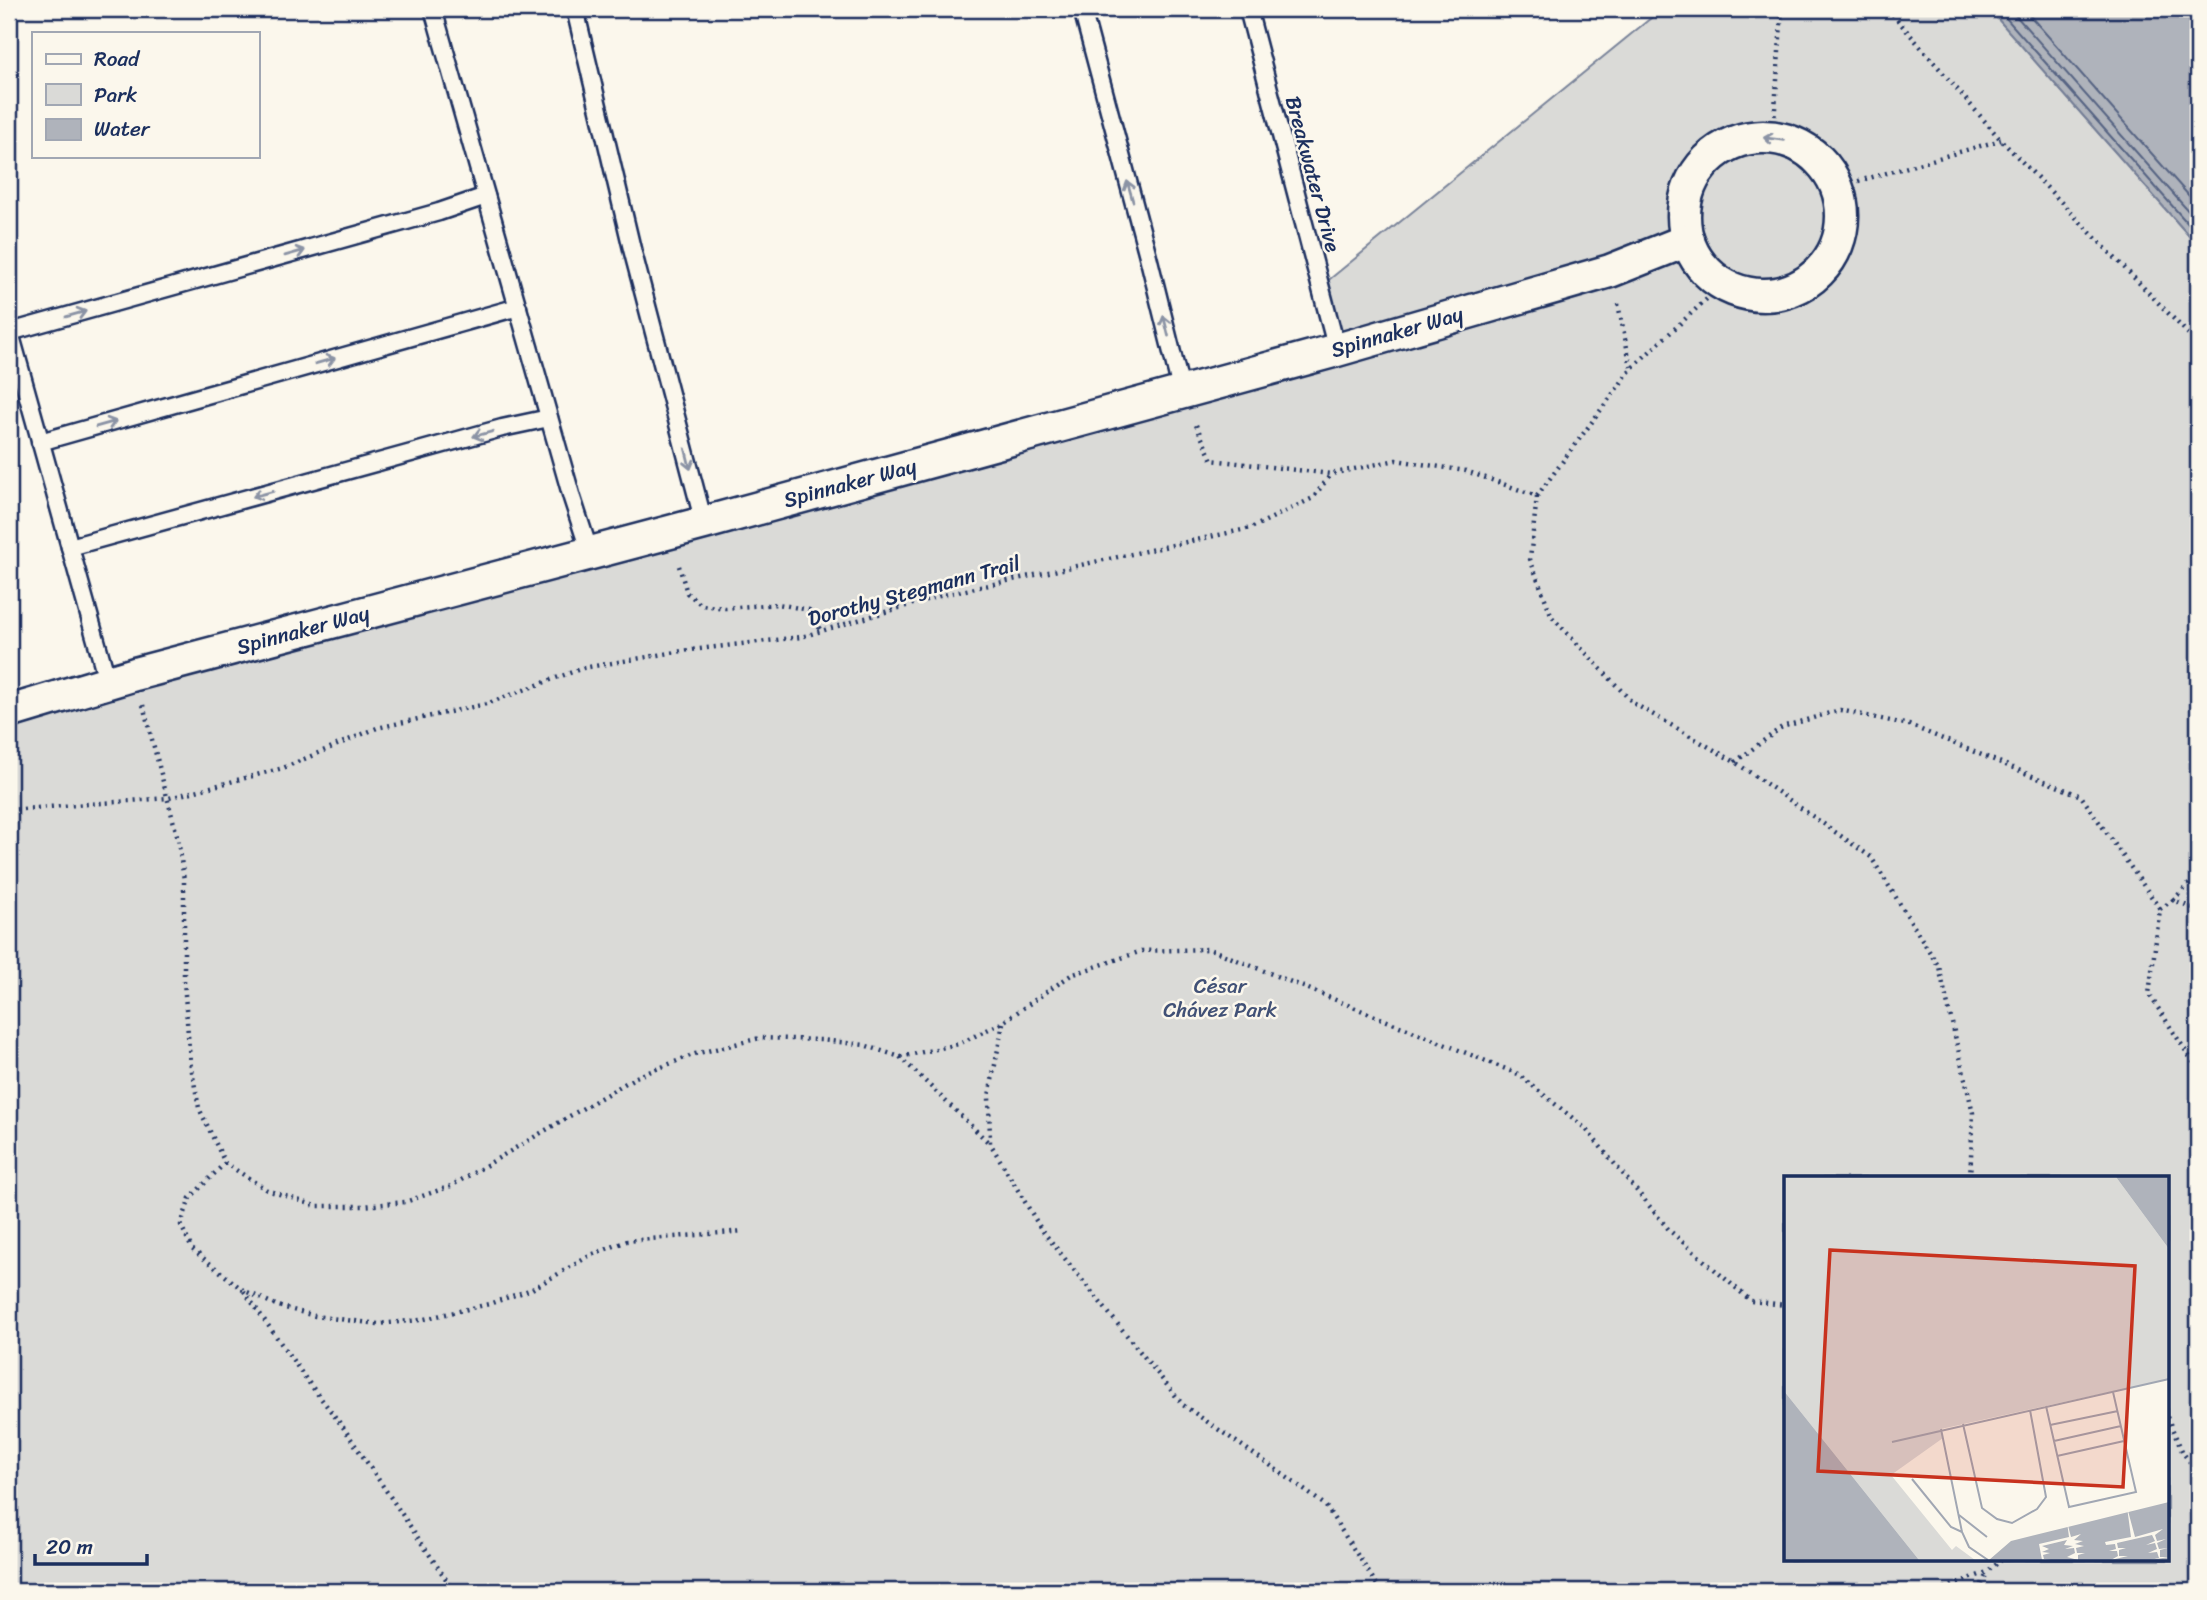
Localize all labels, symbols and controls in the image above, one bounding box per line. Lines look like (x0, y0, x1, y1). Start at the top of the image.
legend (32, 32, 259, 158)
text: Road (94, 40, 141, 78)
text: Park (94, 76, 137, 114)
street label: Breakwater Drive (1274, 92, 1352, 256)
text: Water (94, 110, 151, 148)
one-way arrow (1763, 132, 1786, 145)
one-way arrow (1123, 180, 1136, 202)
one-way arrow (283, 245, 305, 258)
street label: Spinnaker Way (1326, 295, 1468, 369)
one-way arrow (64, 307, 86, 320)
one-way arrow (1158, 315, 1172, 338)
one-way arrow (314, 354, 336, 367)
one-way arrow (94, 417, 117, 430)
one-way arrow (472, 428, 494, 441)
one-way arrow (682, 447, 695, 470)
street label: Spinnaker Way (779, 447, 921, 519)
one-way arrow (252, 488, 274, 501)
street label: Dorothy Stegmann Trail (804, 544, 1025, 638)
street label: Spinnaker Way (232, 594, 374, 666)
park label: César Chávez Park (1163, 967, 1277, 1029)
inset map (1784, 1176, 2168, 1562)
scale bar (35, 1523, 147, 1567)
text: 20 m (46, 1528, 93, 1566)

